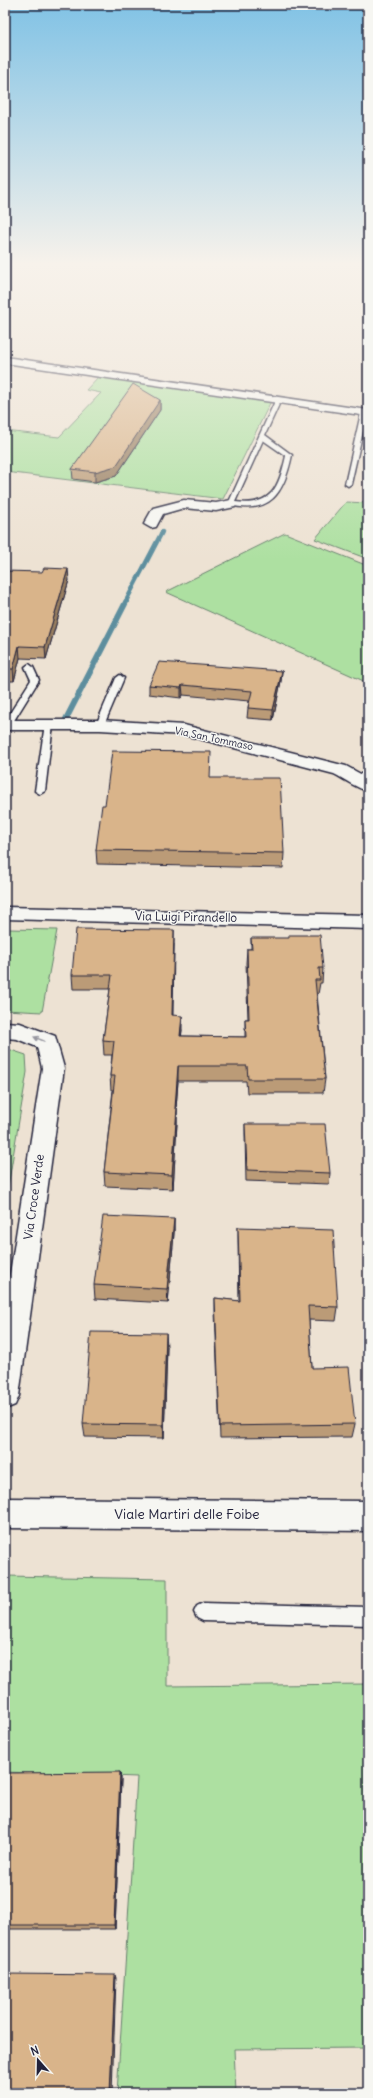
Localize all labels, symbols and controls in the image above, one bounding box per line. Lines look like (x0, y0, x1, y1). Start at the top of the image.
street label: Via San Tommaso (174, 724, 255, 753)
street label: Via Luigi Pirandello (135, 908, 238, 925)
one-way arrow (33, 1036, 44, 1042)
street label: Via Croce Verde (20, 1153, 47, 1241)
street label: Viale Martiri delle Foibe (114, 1505, 260, 1523)
north arrow (18, 2040, 58, 2080)
text: N (29, 2043, 41, 2058)

